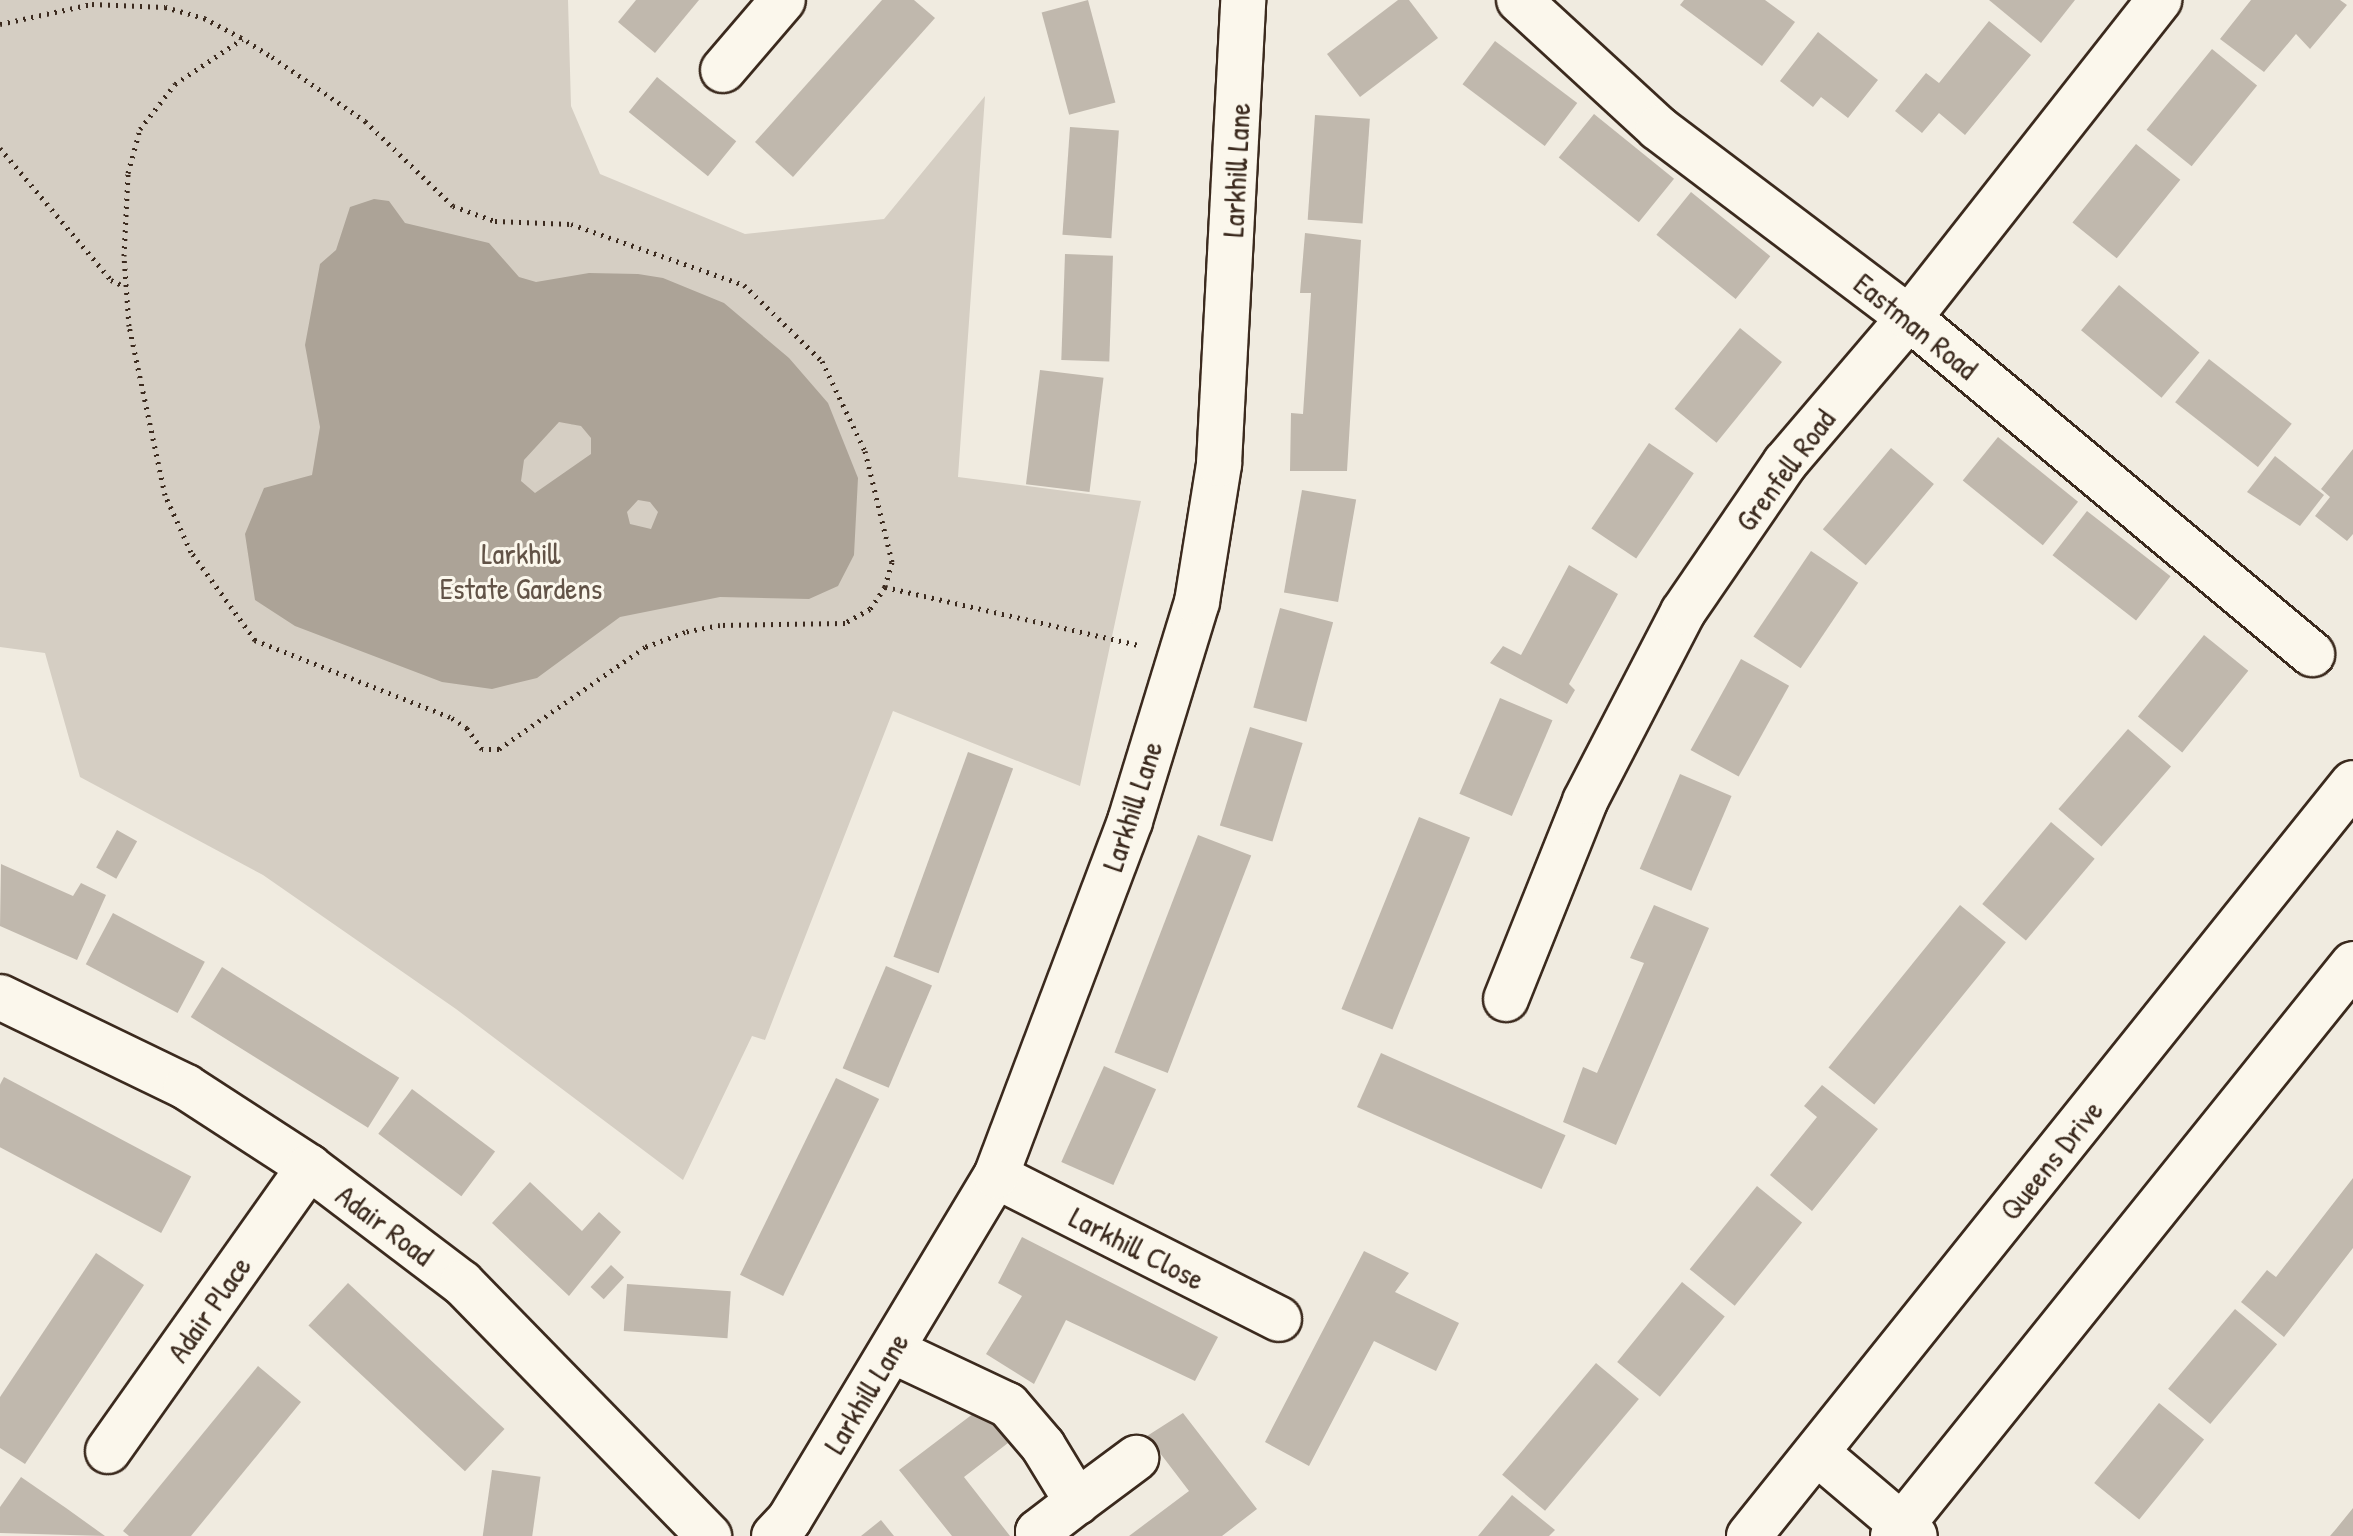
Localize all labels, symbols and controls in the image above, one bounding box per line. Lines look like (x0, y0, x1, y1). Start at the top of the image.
street label: Larkhill Lane (1215, 102, 1257, 238)
street label: Eastman Road (1847, 265, 1985, 387)
street label: Grenfell Road (1728, 402, 1842, 538)
park label: Larkhill Estate Gardens (440, 535, 602, 606)
street label: Larkhill Lane (1094, 736, 1170, 876)
street label: Queens Drive (1992, 1093, 2110, 1227)
street label: Adair Road (329, 1177, 441, 1273)
street label: Larkhill Close (1064, 1199, 1210, 1297)
street label: Adair Place (160, 1249, 258, 1369)
street label: Larkhill Lane (816, 1326, 916, 1460)

